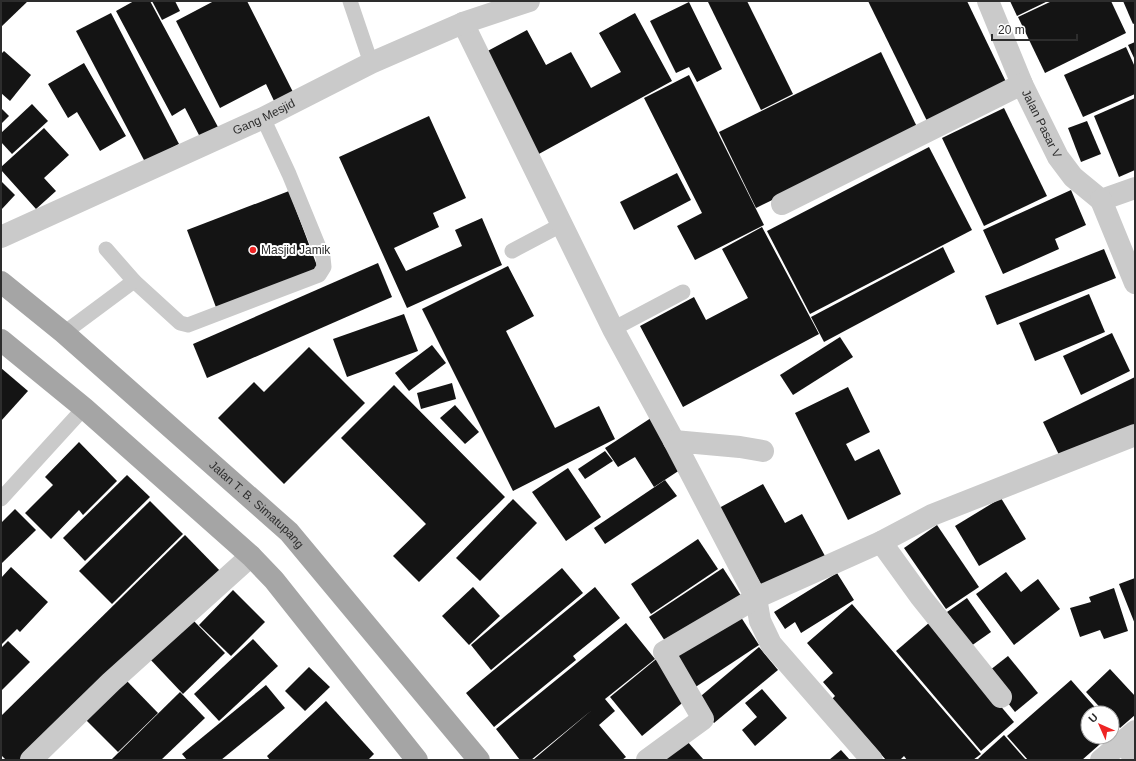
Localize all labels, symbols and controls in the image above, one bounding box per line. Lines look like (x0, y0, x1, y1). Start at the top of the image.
scale bar (992, 16, 1077, 42)
text: 20 m (998, 23, 1025, 37)
street label: Jalan Pasar V (1019, 87, 1064, 160)
street label: Gang Mesjid (231, 96, 297, 138)
place label: Masjid Jamik (261, 243, 331, 257)
marker: Masjid Jamik (248, 245, 258, 255)
street label: Jalan T. B. Simatupang (206, 458, 307, 551)
north arrow (1080, 705, 1120, 745)
text: U (1086, 711, 1100, 725)

